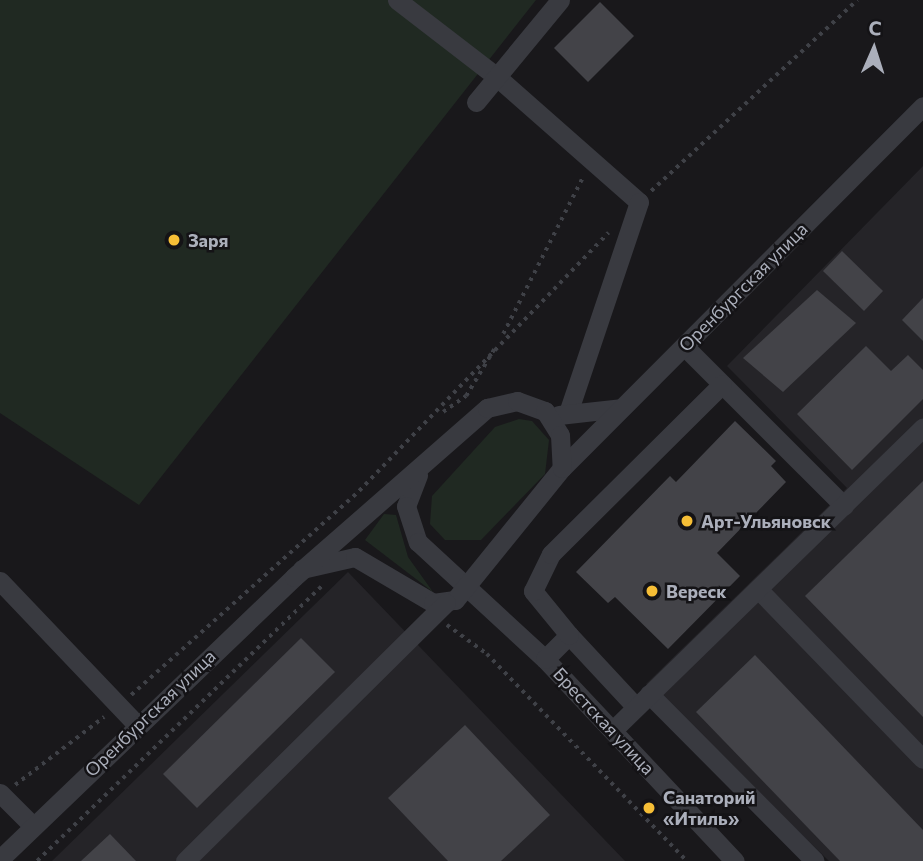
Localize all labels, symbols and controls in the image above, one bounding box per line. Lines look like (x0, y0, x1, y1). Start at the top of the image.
north arrow (839, 14, 909, 84)
text: С (868, 16, 882, 39)
street label: Оренбургская улица (674, 218, 812, 356)
place label: Заря (188, 229, 229, 251)
marker: Заря (166, 232, 182, 248)
place label: Арт-Ульяновск (701, 510, 831, 532)
marker: Арт-Ульяновск (679, 513, 695, 529)
place label: Вереск (666, 580, 726, 602)
marker: Вереск (644, 583, 660, 599)
street label: Оренбургская улица (80, 645, 220, 781)
street label: Брестская улица (549, 663, 659, 779)
place label: Санаторий «Итиль» (663, 787, 755, 830)
marker: Санаторий «Итиль» (641, 800, 657, 816)

